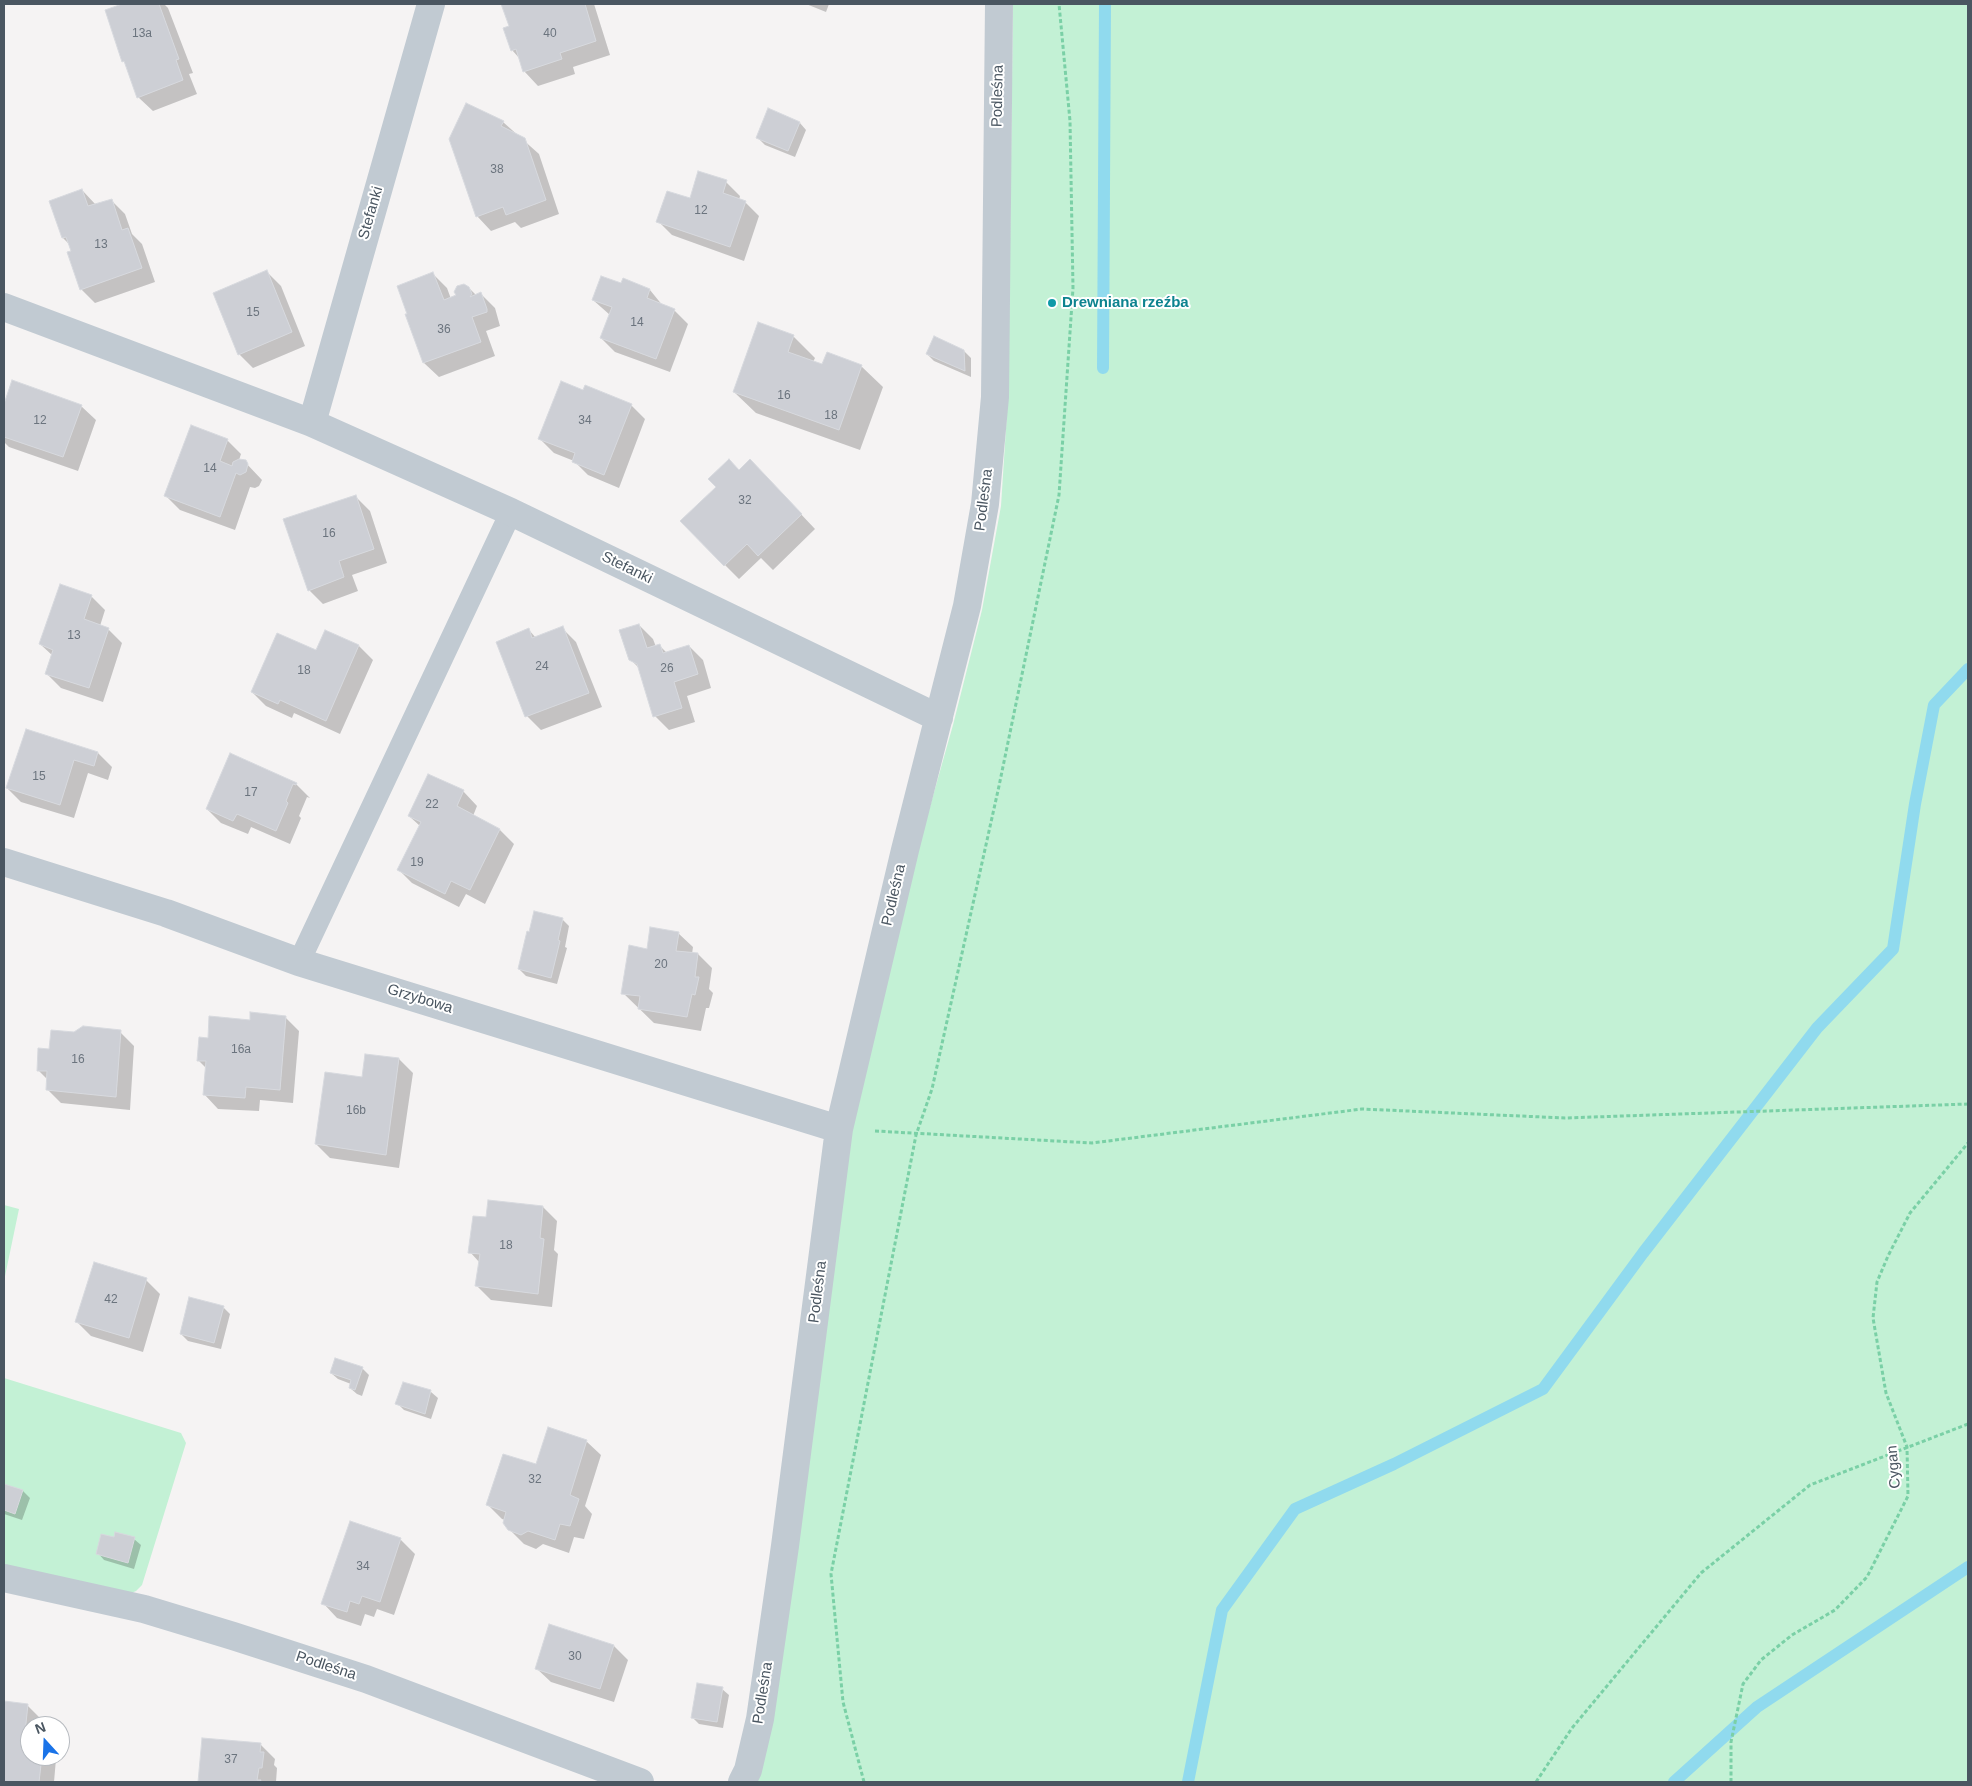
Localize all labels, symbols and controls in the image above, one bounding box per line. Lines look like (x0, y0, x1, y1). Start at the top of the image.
house number: 13a (132, 27, 152, 41)
house number: 40 (543, 27, 557, 41)
street label: Podleśna (988, 65, 1008, 127)
house number: 38 (490, 163, 504, 177)
street label: Stefanki (355, 184, 387, 242)
house number: 12 (694, 204, 708, 218)
house number: 13 (94, 238, 108, 252)
place label: Drewniana rzeźba (1062, 294, 1189, 312)
marker: Drewniana rzeźba (1046, 297, 1058, 309)
house number: 15 (246, 306, 260, 320)
house number: 14 (630, 316, 644, 330)
house number: 36 (437, 323, 451, 337)
house number: 16 (777, 389, 791, 403)
house number: 18 (824, 409, 838, 423)
house number: 12 (33, 414, 47, 428)
house number: 34 (578, 414, 592, 428)
house number: 14 (203, 462, 217, 476)
street label: Podleśna (971, 468, 997, 532)
house number: 32 (738, 494, 752, 508)
house number: 16 (322, 527, 336, 541)
street label: Stefanki (599, 548, 655, 588)
house number: 13 (67, 629, 81, 643)
house number: 24 (535, 660, 549, 674)
house number: 26 (660, 662, 674, 676)
house number: 18 (297, 664, 311, 678)
house number: 15 (32, 770, 46, 784)
house number: 17 (244, 786, 258, 800)
house number: 22 (425, 798, 439, 812)
house number: 19 (410, 856, 424, 870)
street label: Podleśna (878, 863, 910, 927)
house number: 20 (654, 958, 668, 972)
street label: Grzybowa (385, 981, 455, 1017)
house number: 16a (231, 1043, 251, 1057)
house number: 16 (71, 1053, 85, 1067)
house number: 16b (346, 1104, 366, 1118)
house number: 18 (499, 1239, 513, 1253)
street label: Podleśna (805, 1260, 831, 1324)
house number: 42 (104, 1293, 118, 1307)
street label: Cygan (1883, 1445, 1905, 1489)
house number: 32 (528, 1473, 542, 1487)
house number: 34 (356, 1560, 370, 1574)
street label: Podleśna (293, 1648, 359, 1684)
house number: 30 (568, 1650, 582, 1664)
street label: Podleśna (749, 1661, 777, 1725)
north arrow (20, 1716, 70, 1766)
text: N (33, 1719, 48, 1737)
house number: 37 (224, 1753, 238, 1767)

